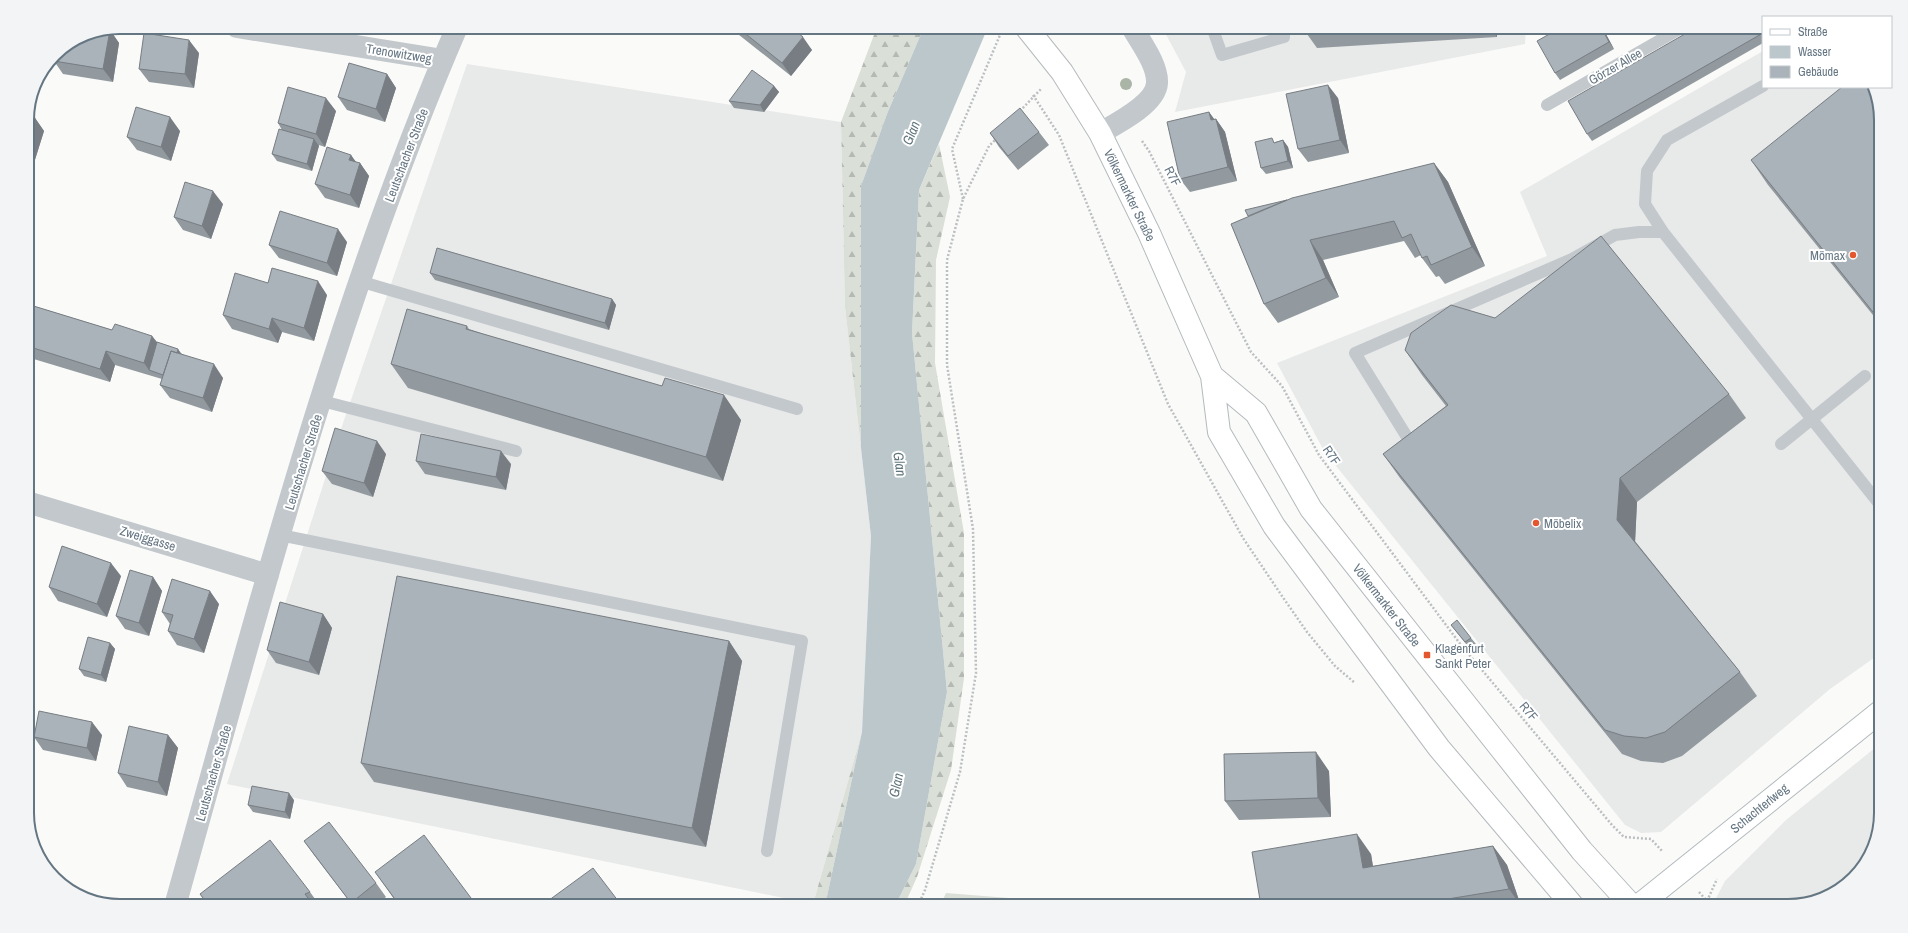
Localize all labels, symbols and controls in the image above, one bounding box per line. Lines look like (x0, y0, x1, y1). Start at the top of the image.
legend (1762, 16, 1892, 88)
text: Straße (1798, 24, 1828, 40)
street label: Trenowitzweg (365, 40, 433, 67)
street label: Görzer Allee (1586, 44, 1645, 88)
text: Wasser (1798, 44, 1832, 60)
text: Gebäude (1798, 64, 1839, 80)
street label: Leutschacher Straße (381, 106, 432, 204)
water label: Glan (898, 118, 924, 148)
street label: Völkermarkter Straße (1100, 146, 1159, 244)
street label: R7F (1160, 163, 1185, 189)
place label: Mömax (1810, 247, 1846, 264)
marker: Mömax (1848, 250, 1858, 260)
street label: Leutschacher Straße (281, 412, 326, 512)
street label: R7F (1319, 442, 1345, 469)
water label: Glan (889, 451, 911, 477)
place label: Möbelix (1544, 515, 1582, 532)
marker: Möbelix (1531, 518, 1541, 528)
street label: Zweiggasse (118, 522, 178, 555)
street label: Völkermarkter Straße (1349, 560, 1424, 650)
place label: Klagenfurt Sankt Peter (1435, 640, 1491, 672)
marker: Klagenfurt Sankt Peter (1422, 650, 1432, 660)
street label: R7F (1516, 698, 1542, 725)
street label: Leutschacher Straße (192, 723, 235, 823)
water label: Glan (885, 771, 907, 799)
street label: Schachterlweg (1727, 780, 1792, 837)

